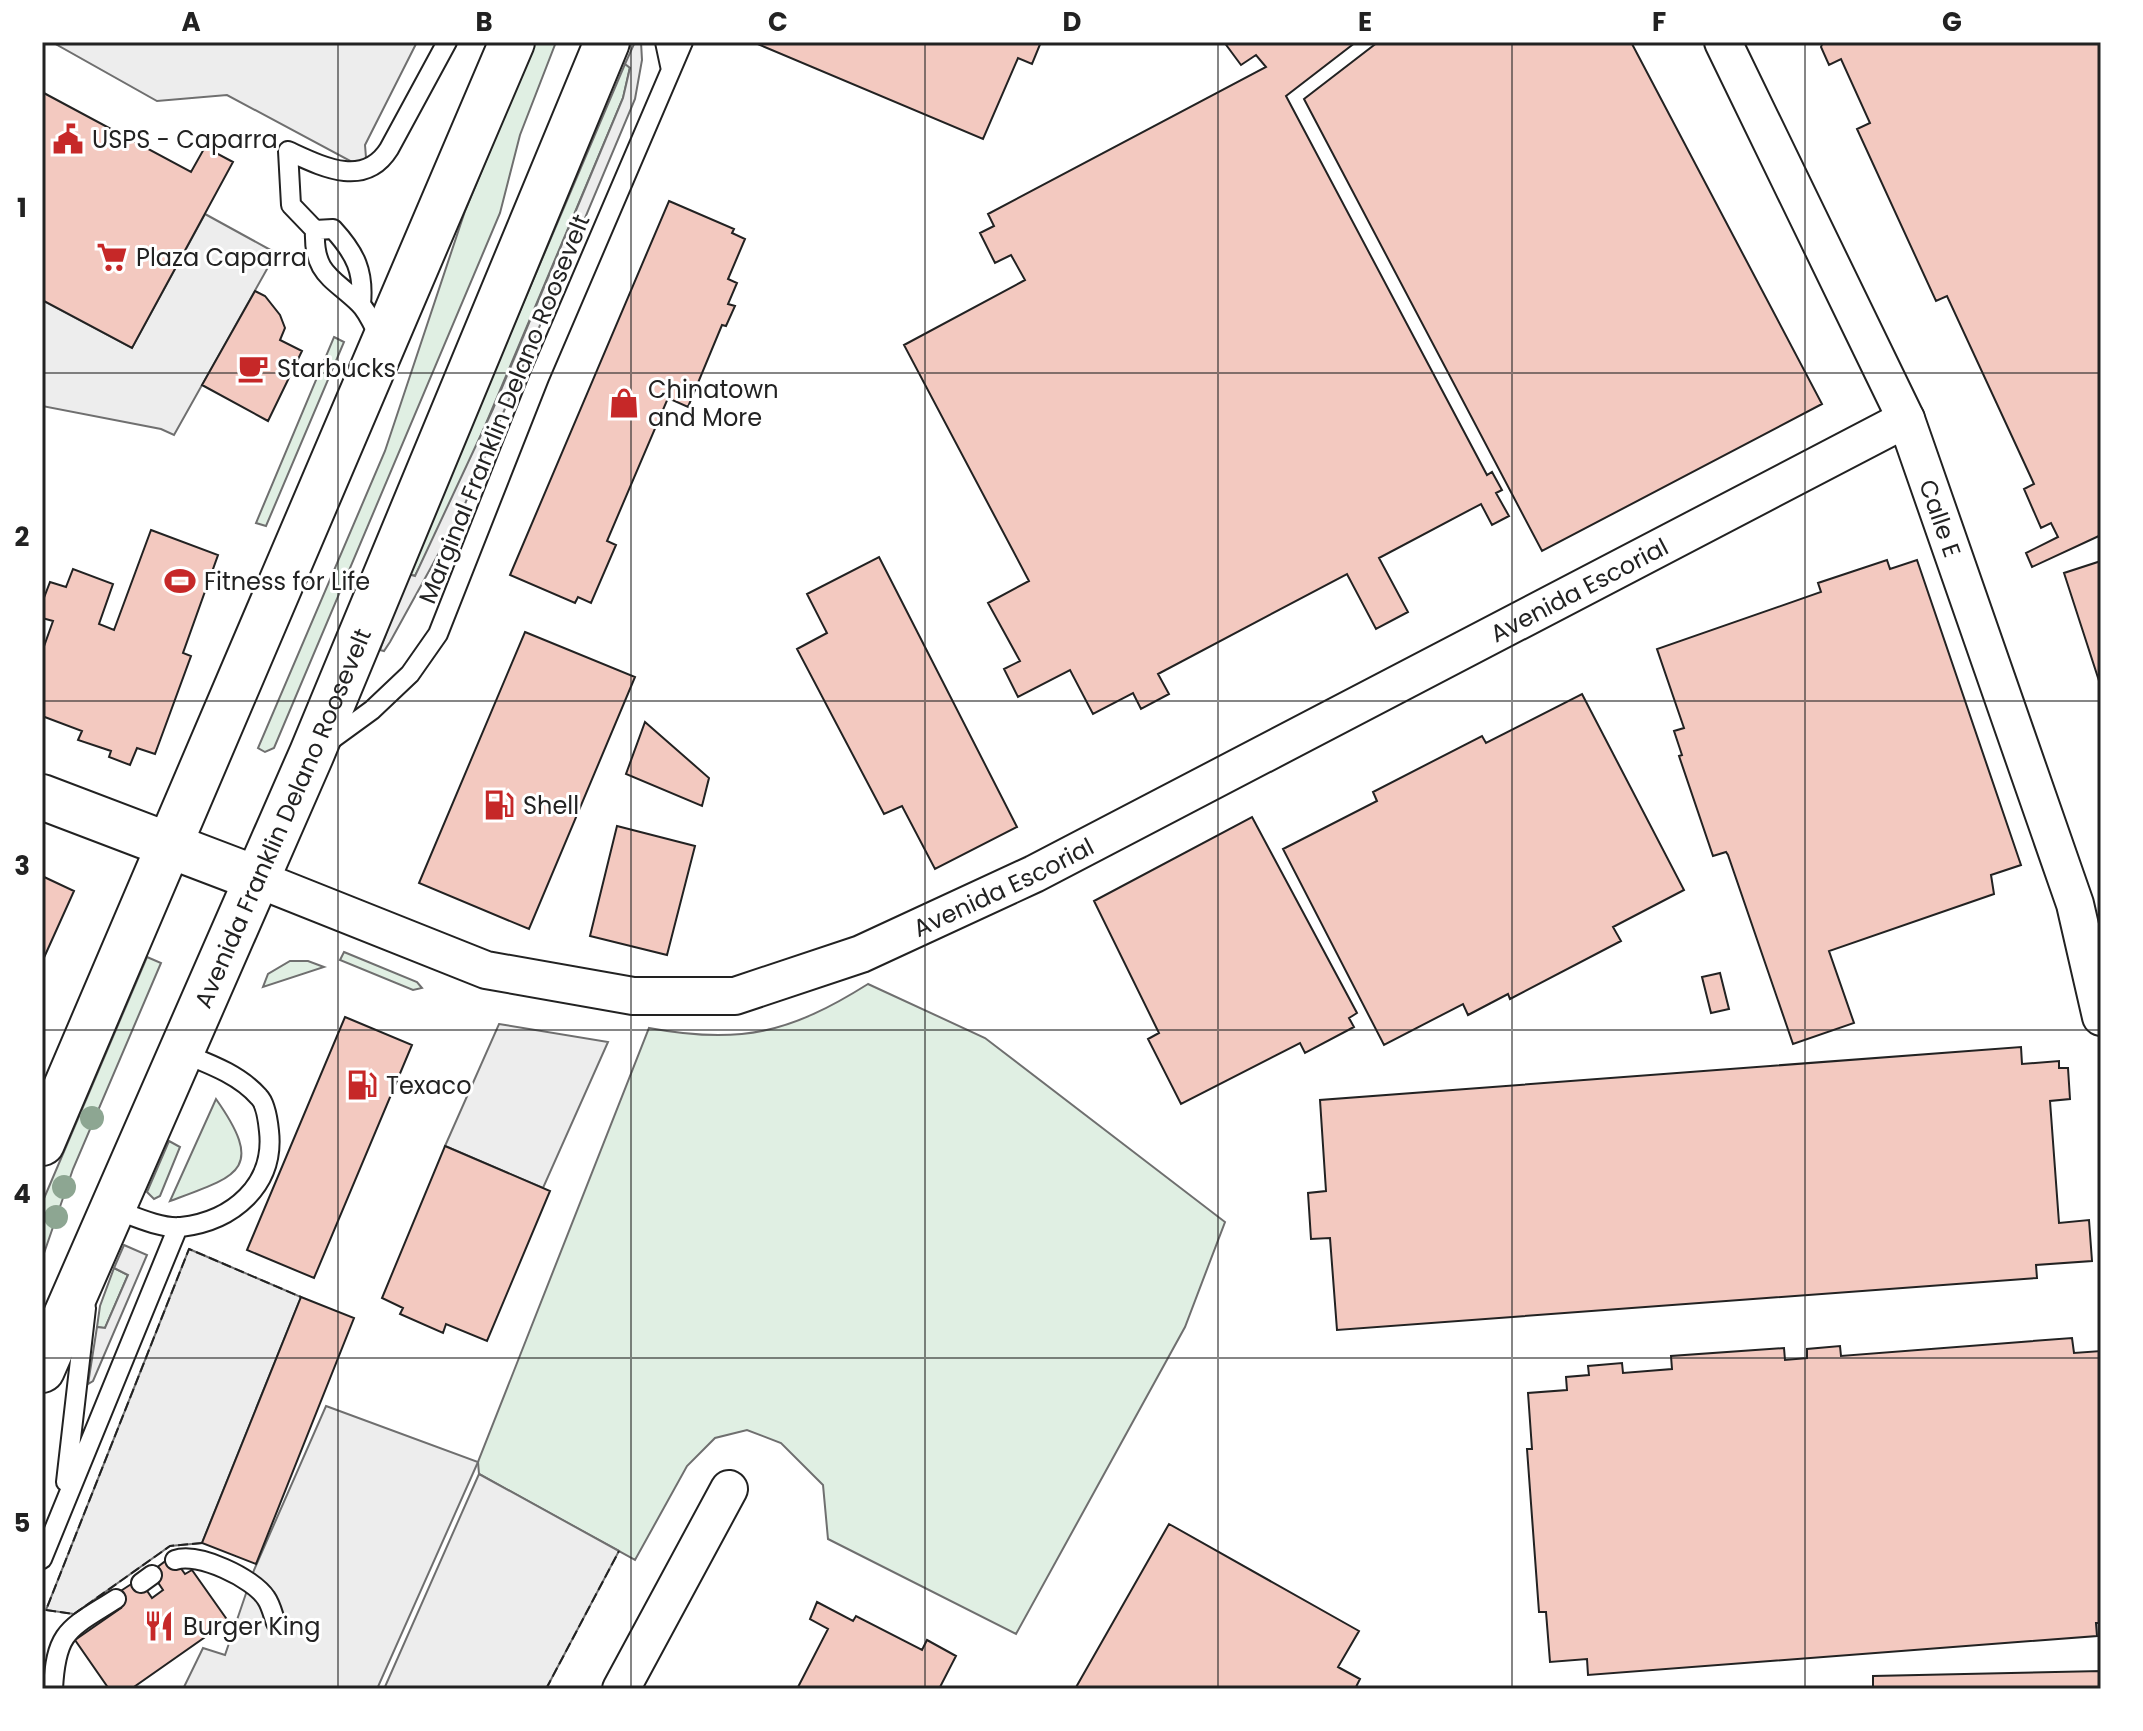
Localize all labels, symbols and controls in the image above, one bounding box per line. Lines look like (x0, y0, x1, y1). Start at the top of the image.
text: A (181, 4, 201, 40)
text: B (475, 4, 493, 40)
text: C (768, 4, 788, 40)
text: D (1063, 4, 1082, 40)
text: E (1358, 4, 1372, 40)
text: F (1652, 4, 1666, 40)
text: G (1942, 4, 1962, 40)
public building icon: USPS - Caparra (51, 122, 85, 156)
place label: USPS - Caparra (92, 123, 278, 156)
text: 1 (17, 190, 27, 226)
street label: Marginal Franklin Delano Roosevelt (411, 209, 597, 609)
supermarket icon: Plaza Caparra (95, 240, 129, 274)
place label: Plaza Caparra (136, 241, 307, 274)
cafe icon: Starbucks (236, 351, 270, 385)
place label: Starbucks (277, 352, 396, 385)
place label: Chinatown and More (648, 373, 779, 434)
shop icon: Chinatown and More (607, 386, 641, 420)
street label: Calle E (1912, 475, 1969, 561)
text: 2 (15, 519, 30, 555)
street label: Avenida Escorial (1484, 530, 1674, 650)
sports icon: Fitness for Life (163, 564, 197, 598)
place label: Fitness for Life (204, 565, 370, 598)
street label: Avenida Franklin Delano Roosevelt (186, 623, 378, 1013)
fuel station icon: Shell (482, 788, 516, 822)
place label: Shell (523, 789, 579, 822)
street label: Avenida Escorial (908, 829, 1099, 944)
text: 3 (14, 848, 30, 884)
fuel station icon: Texaco (345, 1068, 379, 1102)
place label: Texaco (386, 1069, 472, 1102)
text: 4 (13, 1176, 31, 1212)
text: 5 (14, 1505, 30, 1541)
restaurant icon: Burger King (142, 1609, 176, 1643)
place label: Burger King (183, 1610, 320, 1643)

